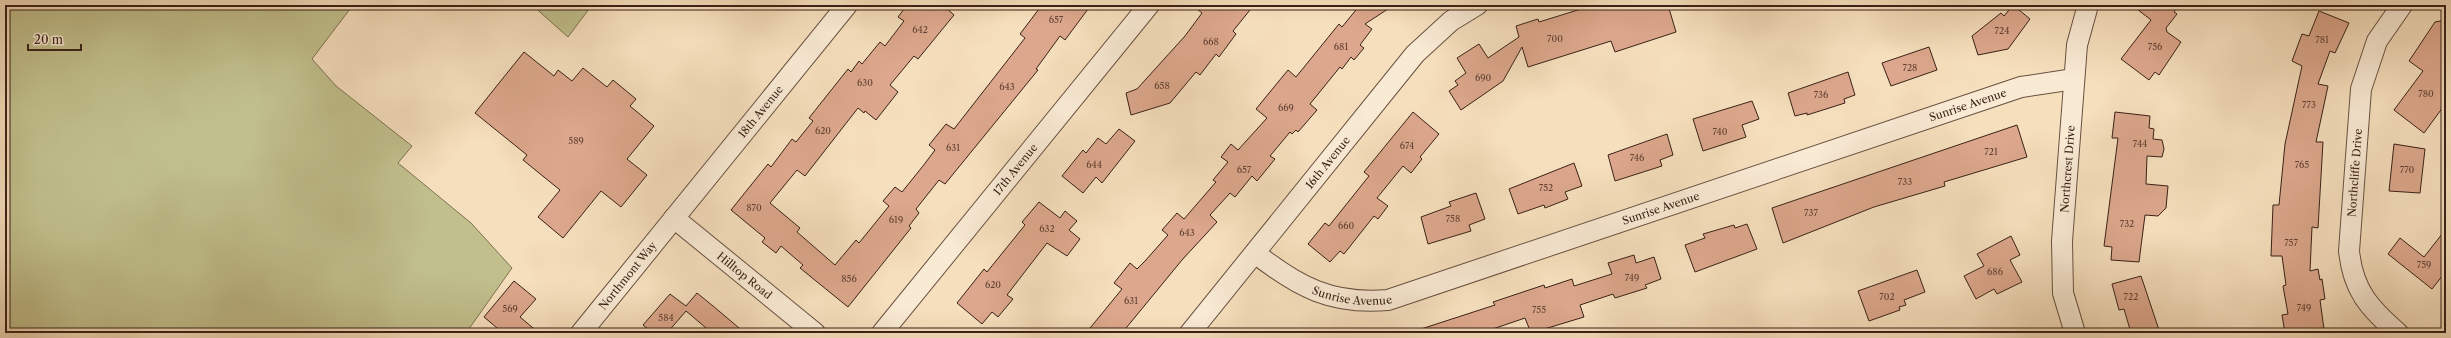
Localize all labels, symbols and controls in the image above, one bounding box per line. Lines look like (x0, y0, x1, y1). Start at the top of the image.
house number: 657 (1049, 14, 1064, 25)
house number: 642 (912, 24, 928, 35)
house number: 724 (1995, 25, 2009, 36)
scale bar (28, 26, 81, 52)
text: 20 m (34, 32, 63, 47)
house number: 700 (1547, 33, 1563, 44)
house number: 781 (2315, 34, 2329, 45)
house number: 668 (1203, 36, 1219, 47)
house number: 681 (1334, 41, 1348, 52)
house number: 756 (2148, 41, 2162, 52)
house number: 728 (1903, 62, 1917, 73)
house number: 690 (1475, 72, 1491, 83)
house number: 630 (857, 77, 873, 88)
house number: 658 (1154, 80, 1170, 91)
house number: 643 (999, 81, 1015, 92)
street label: 18th Avenue (735, 83, 786, 141)
street label: Sunrise Avenue (1927, 85, 2008, 124)
house number: 780 (2418, 88, 2434, 99)
house number: 736 (1814, 89, 1828, 100)
house number: 773 (2302, 99, 2316, 110)
house number: 669 (1278, 102, 1294, 113)
house number: 620 (815, 125, 831, 136)
street label: Northcrest Drive (2057, 125, 2078, 213)
house number: 740 (1712, 126, 1728, 137)
street label: Northcliffe Drive (2345, 128, 2365, 217)
street label: 16th Avenue (1302, 133, 1353, 192)
house number: 589 (568, 135, 584, 146)
house number: 744 (2133, 138, 2147, 149)
house number: 674 (1400, 140, 1414, 151)
street label: 17th Avenue (990, 141, 1040, 198)
house number: 631 (946, 142, 960, 153)
house number: 721 (1984, 146, 1998, 157)
house number: 746 (1630, 152, 1644, 163)
house number: 644 (1086, 159, 1102, 170)
house number: 765 (2295, 159, 2309, 170)
house number: 657 (1237, 164, 1252, 175)
house number: 770 (2400, 164, 2415, 175)
house number: 733 (1898, 176, 1912, 187)
house number: 752 (1539, 182, 1553, 193)
street label: Sunrise Avenue (1620, 189, 1701, 228)
house number: 870 (746, 202, 762, 213)
house number: 737 (1804, 207, 1818, 218)
house number: 758 (1446, 213, 1460, 224)
house number: 619 (889, 214, 903, 225)
house number: 732 (2120, 218, 2134, 229)
house number: 660 (1338, 220, 1354, 231)
house number: 632 (1039, 223, 1055, 234)
house number: 643 (1179, 227, 1195, 238)
house number: 757 (2284, 237, 2298, 248)
street label: Northmont Way (596, 238, 660, 313)
street label: Hilltop Road (714, 249, 775, 302)
house number: 759 (2417, 259, 2431, 270)
house number: 686 (1987, 266, 2003, 277)
house number: 749 (1625, 272, 1639, 283)
house number: 856 (841, 273, 857, 284)
house number: 620 (985, 279, 1001, 290)
street label: Sunrise Avenue (1310, 283, 1394, 308)
house number: 702 (1879, 291, 1895, 302)
house number: 722 (2124, 291, 2138, 302)
house number: 631 (1124, 295, 1138, 306)
house number: 749 (2297, 302, 2311, 313)
house number: 569 (502, 303, 518, 314)
house number: 755 (1532, 304, 1546, 315)
house number: 584 (658, 312, 674, 323)

